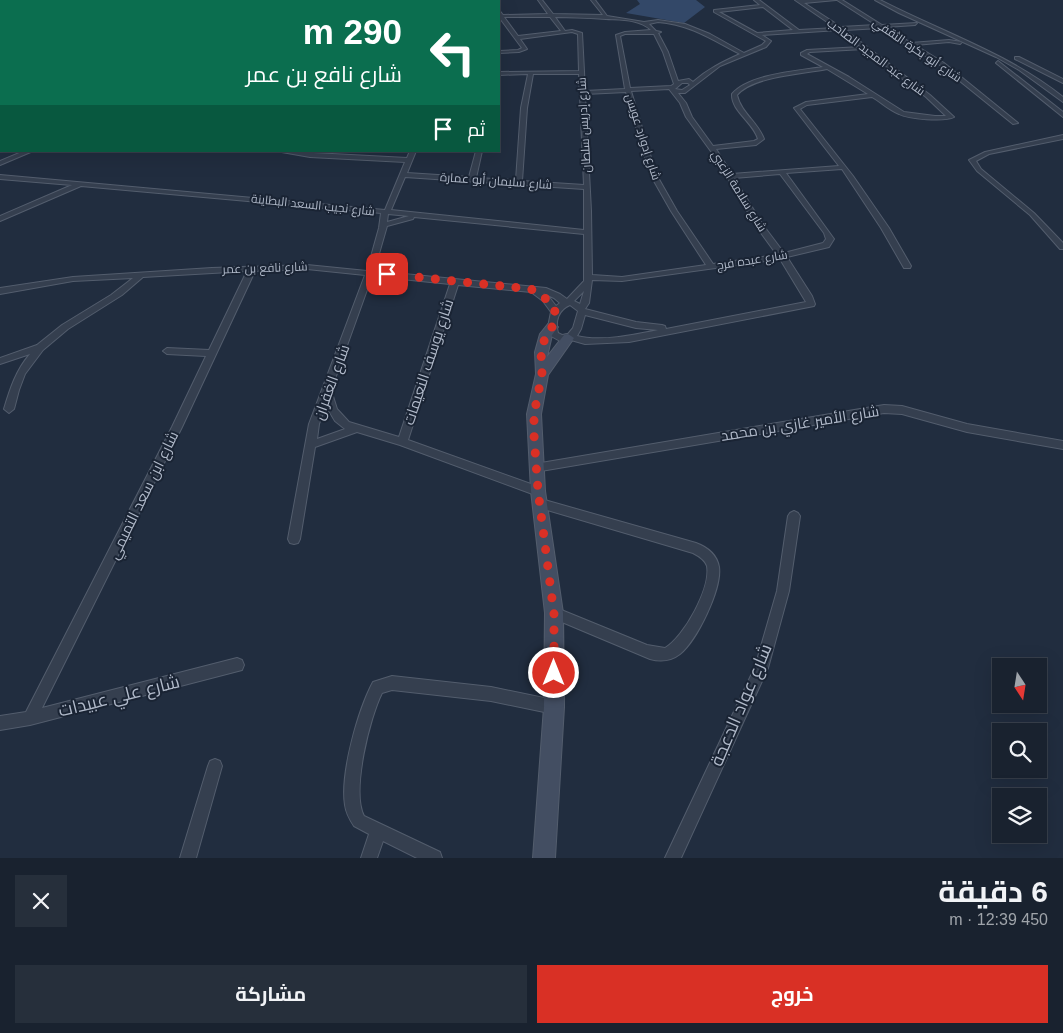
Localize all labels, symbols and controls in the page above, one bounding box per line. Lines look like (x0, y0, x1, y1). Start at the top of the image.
text: 290 m (303, 12, 402, 51)
street label: شارع أبو بكرة الثقفي (868, 14, 965, 87)
street label: شارع عبد المجيد الصاحب (824, 16, 928, 99)
icon: left (420, 20, 485, 85)
text: شارع نافع بن عمر (246, 62, 402, 87)
street label: شارع إدريس سلطان (575, 77, 594, 173)
street label: شارع إدوارد عويس (622, 92, 664, 182)
icon: arrive (429, 115, 457, 143)
text: ثم (467, 119, 485, 140)
street label: شارع سلامة الزعبي (706, 148, 770, 236)
street label: شارع سليمان أبو عمارة (439, 169, 553, 193)
street label: شارع نجيب السعد البطاينة (250, 192, 376, 219)
street label: شارع عبده فرج (715, 247, 789, 274)
pin (366, 253, 408, 295)
street label: شارع نافع بن عمر (221, 260, 308, 278)
icon: arrive (373, 260, 401, 288)
street label: شارع يوسف النعيمات (400, 297, 459, 428)
street label: شارع الغفران (309, 342, 355, 423)
street label: شارع الأمير غازي بن محمد (720, 402, 881, 448)
street label: شارع ابن سعد التميمي (105, 428, 185, 564)
street label: شارع عواد الدعجة (706, 641, 778, 770)
position arrow (527, 646, 579, 698)
north arrow (992, 658, 1048, 712)
map controls (992, 658, 1047, 843)
street label: شارع علي عبيدات (56, 671, 183, 725)
button: search (992, 723, 1047, 778)
button: layers (992, 788, 1047, 843)
button: close (15, 875, 67, 927)
text: 6 دقيقة (938, 875, 1048, 908)
text: 450 m · 12:39 (949, 911, 1048, 928)
button: مشاركة (15, 965, 527, 1023)
button: خروج (537, 965, 1048, 1023)

